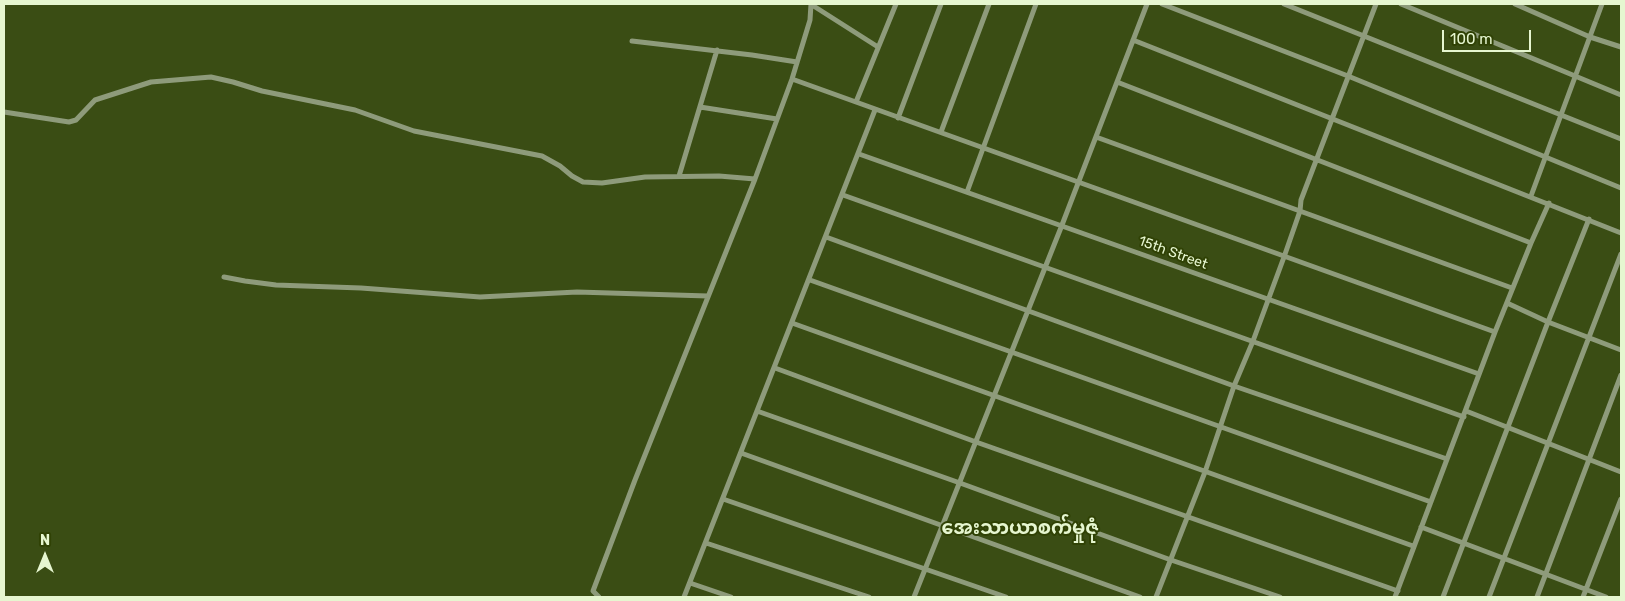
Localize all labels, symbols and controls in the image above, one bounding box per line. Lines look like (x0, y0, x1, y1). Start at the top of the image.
scale bar (1445, 20, 1534, 52)
text: 100 m (1450, 30, 1492, 48)
street label: 15th Street (1136, 233, 1210, 273)
district label: အေးသာယာစက်မှုဇုံ (941, 518, 1099, 540)
north arrow (20, 531, 70, 581)
text: N (40, 532, 50, 549)

